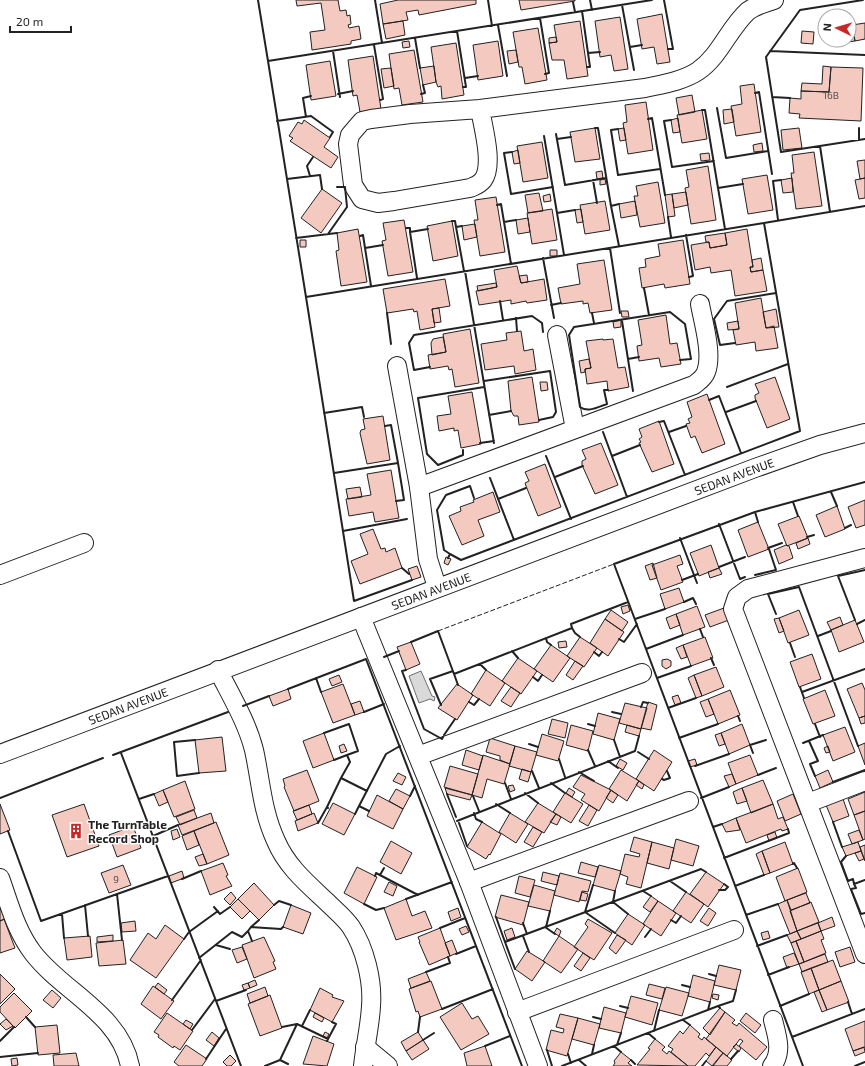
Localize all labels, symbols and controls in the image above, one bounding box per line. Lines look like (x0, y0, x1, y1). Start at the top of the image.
scale bar (10, 8, 71, 34)
north arrow (817, 8, 857, 48)
text: 20 m (16, 14, 43, 28)
text: N (820, 23, 833, 32)
house number: 16B (823, 89, 839, 101)
street label: SEDAN AVENUE (692, 455, 776, 497)
street label: SEDAN AVENUE (389, 569, 473, 612)
street label: SEDAN AVENUE (86, 684, 170, 727)
place label: The TurnTable Record Shop (88, 817, 167, 845)
building icon: The TurnTable Record Shop (67, 822, 85, 840)
house number: 9 (113, 873, 119, 885)

